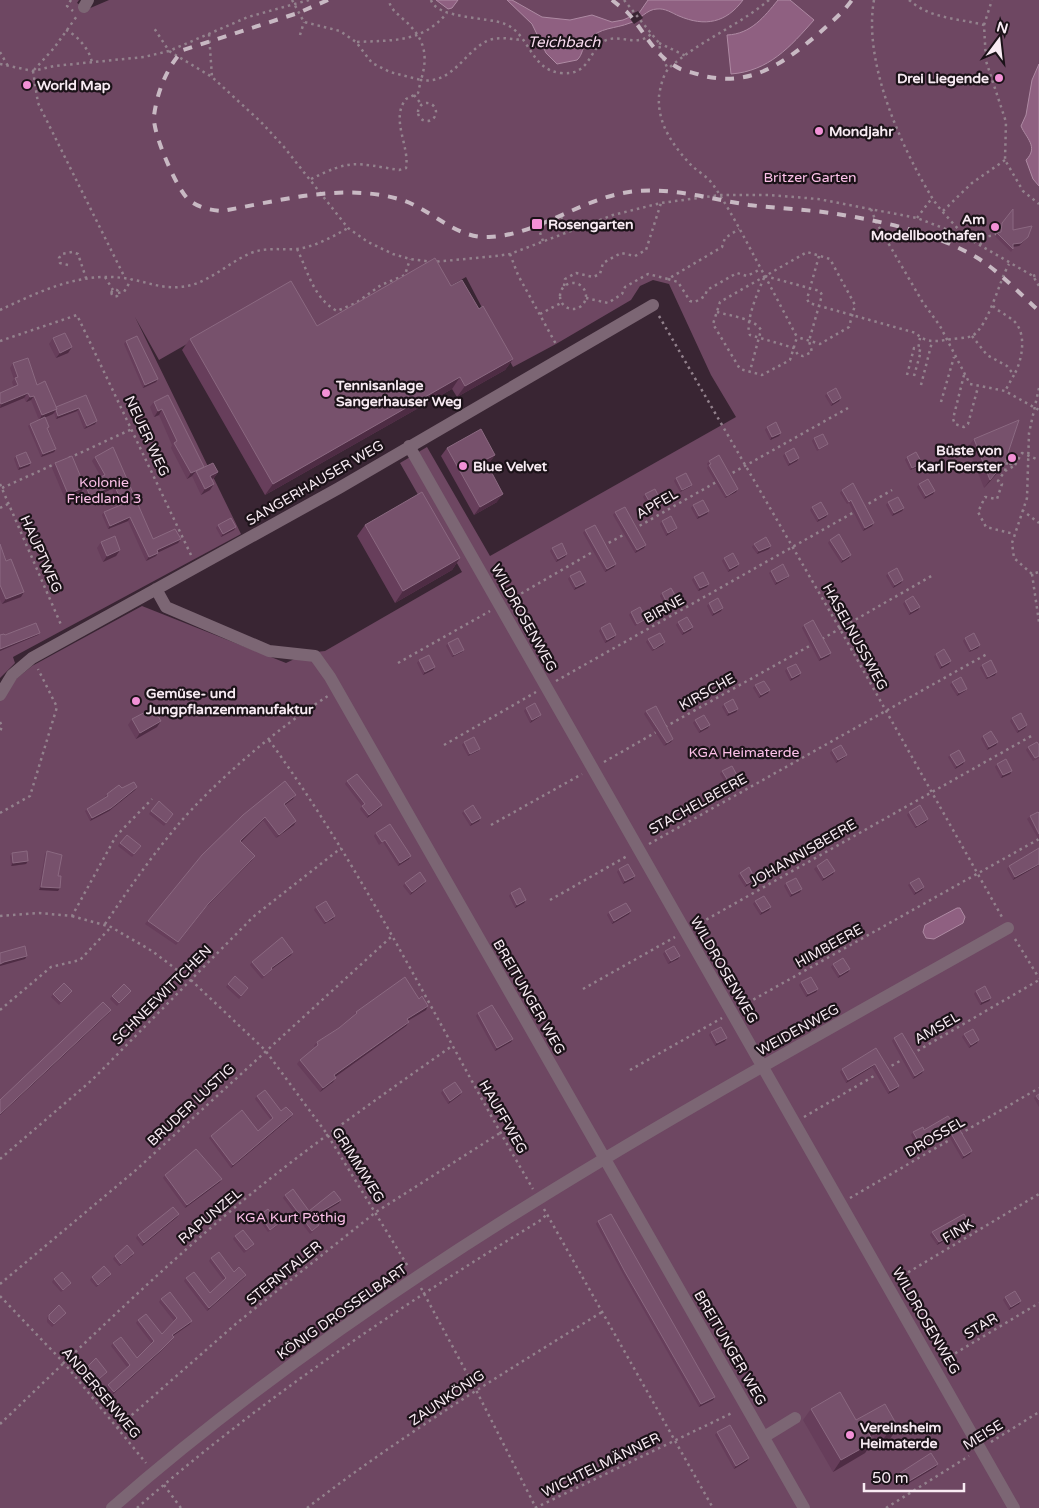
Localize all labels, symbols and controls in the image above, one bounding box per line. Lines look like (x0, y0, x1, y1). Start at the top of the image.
north arrow (974, 15, 1024, 65)
text: N (995, 18, 1010, 38)
water label: Teichbach (528, 33, 601, 51)
place label: Drei Liegende (897, 70, 989, 87)
marker: Drei Liegende (993, 72, 1005, 84)
place label: World Map (37, 77, 111, 94)
marker: World Map (21, 79, 33, 91)
place label: Mondjahr (829, 123, 894, 140)
marker: Mondjahr (813, 125, 825, 137)
park label: Britzer Garten (763, 169, 857, 186)
place label: Am Modellboothafen (871, 211, 985, 244)
place label: Rosengarten (548, 216, 633, 233)
marker: Rosengarten (530, 217, 544, 231)
marker: Am Modellboothafen (989, 221, 1001, 233)
place label: Tennisanlage Sangerhauser Weg (335, 377, 462, 410)
marker: Tennisanlage Sangerhauser Weg (320, 387, 332, 399)
street label: NEUER WEG (121, 393, 173, 479)
street label: SANGERHAUSER WEG (243, 437, 387, 529)
place label: Büste von Karl Foerster (917, 442, 1003, 475)
marker: Büste von Karl Foerster (1006, 452, 1018, 464)
place label: Blue Velvet (473, 458, 548, 475)
marker: Blue Velvet (457, 460, 469, 472)
park label: Kolonie Friedland 3 (67, 474, 141, 507)
street label: APFEL (633, 485, 681, 523)
street label: HAUPTWEG (16, 513, 66, 595)
street label: WILDROSENWEG (487, 561, 561, 675)
street label: HASELNUSSWEG (819, 581, 891, 693)
street label: BIRNE (641, 591, 687, 627)
street label: KIRSCHE (676, 670, 738, 714)
place label: Gemüse- und Jungpflanzenmanufaktur (145, 685, 314, 718)
marker: Gemüse- und Jungpflanzenmanufaktur (130, 695, 142, 707)
park label: KGA Heimaterde (688, 744, 800, 761)
street label: STACHELBEERE (646, 770, 750, 838)
street label: JOHANNISBEERE (747, 815, 859, 890)
street label: WILDROSENWEG (687, 914, 761, 1026)
street label: HIMBEERE (792, 920, 866, 972)
street label: BREITUNGER WEG (489, 937, 569, 1057)
street label: SCHNEEWITTCHEN (109, 942, 215, 1048)
street label: WEIDENWEG (754, 1000, 842, 1060)
street label: AMSEL (911, 1008, 963, 1048)
street label: BRUDER LUSTIG (144, 1060, 238, 1150)
street label: HAUFFWEG (475, 1077, 531, 1157)
street label: DROSSEL (902, 1113, 968, 1161)
street label: GRIMMWEG (328, 1124, 388, 1206)
street label: RAPUNZEL (175, 1185, 245, 1247)
park label: KGA Kurt Pöthig (236, 1209, 346, 1226)
street label: FINK (939, 1215, 977, 1247)
street label: STERNTALER (243, 1237, 325, 1309)
street label: KÖNIG DROSSELBART (274, 1260, 411, 1363)
street label: WILDROSENWEG (889, 1265, 963, 1377)
street label: BREITUNGER WEG (690, 1288, 770, 1408)
street label: STAR (961, 1309, 1001, 1343)
street label: ANDERSENWEG (58, 1344, 144, 1442)
street label: ZAUNKÖNIG (406, 1367, 488, 1429)
street label: MEISE (960, 1416, 1006, 1454)
place label: Vereinsheim Heimaterde (860, 1419, 942, 1452)
street label: WICHTELMÄNNER (539, 1429, 663, 1501)
marker: Vereinsheim Heimaterde (844, 1429, 856, 1441)
scale bar (864, 1460, 964, 1492)
text: 50 m (872, 1469, 909, 1487)

